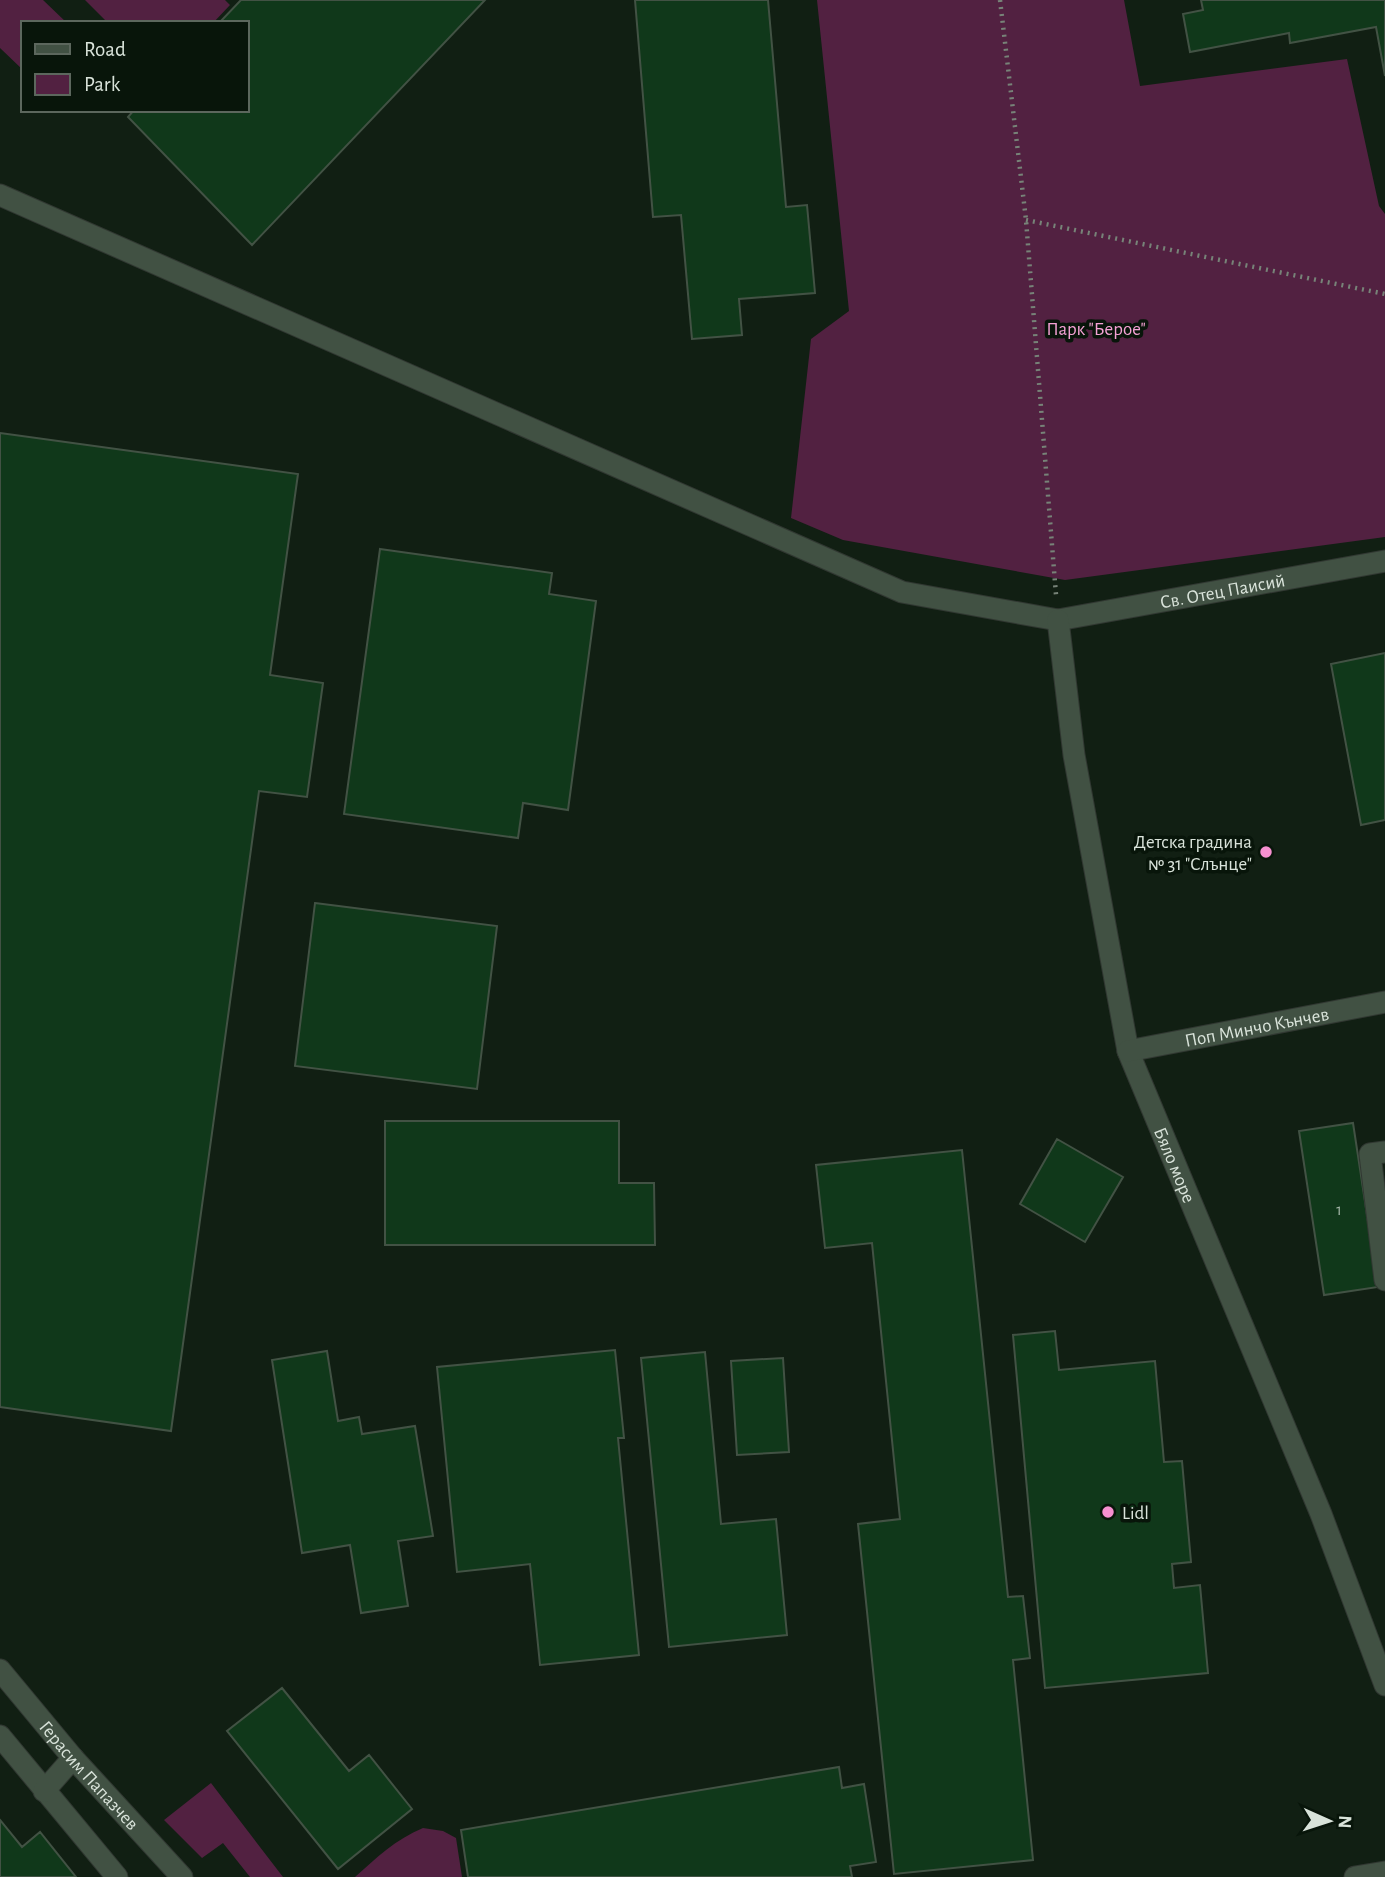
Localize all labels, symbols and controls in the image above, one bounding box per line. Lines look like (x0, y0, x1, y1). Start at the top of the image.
legend (21, 21, 248, 112)
text: Road (84, 39, 126, 60)
text: Park (84, 74, 121, 95)
park label: Парк "Берое" (1046, 320, 1146, 339)
street label: Св. Отец Паисий (1159, 571, 1287, 612)
place label: Детска градина № 31 "Слънце" (1134, 833, 1252, 874)
marker: Детска градина № 31 "Слънце" (1258, 844, 1274, 860)
street label: Поп Минчо Кънчев (1183, 1005, 1331, 1051)
street label: Бяло море (1150, 1125, 1198, 1206)
house number: 1 (1336, 1202, 1342, 1218)
marker: Lidl (1100, 1504, 1116, 1520)
place label: Lidl (1122, 1504, 1149, 1523)
street label: Герасим Папазчев (35, 1718, 142, 1834)
north arrow (1294, 1786, 1364, 1856)
text: N (1335, 1815, 1354, 1829)

